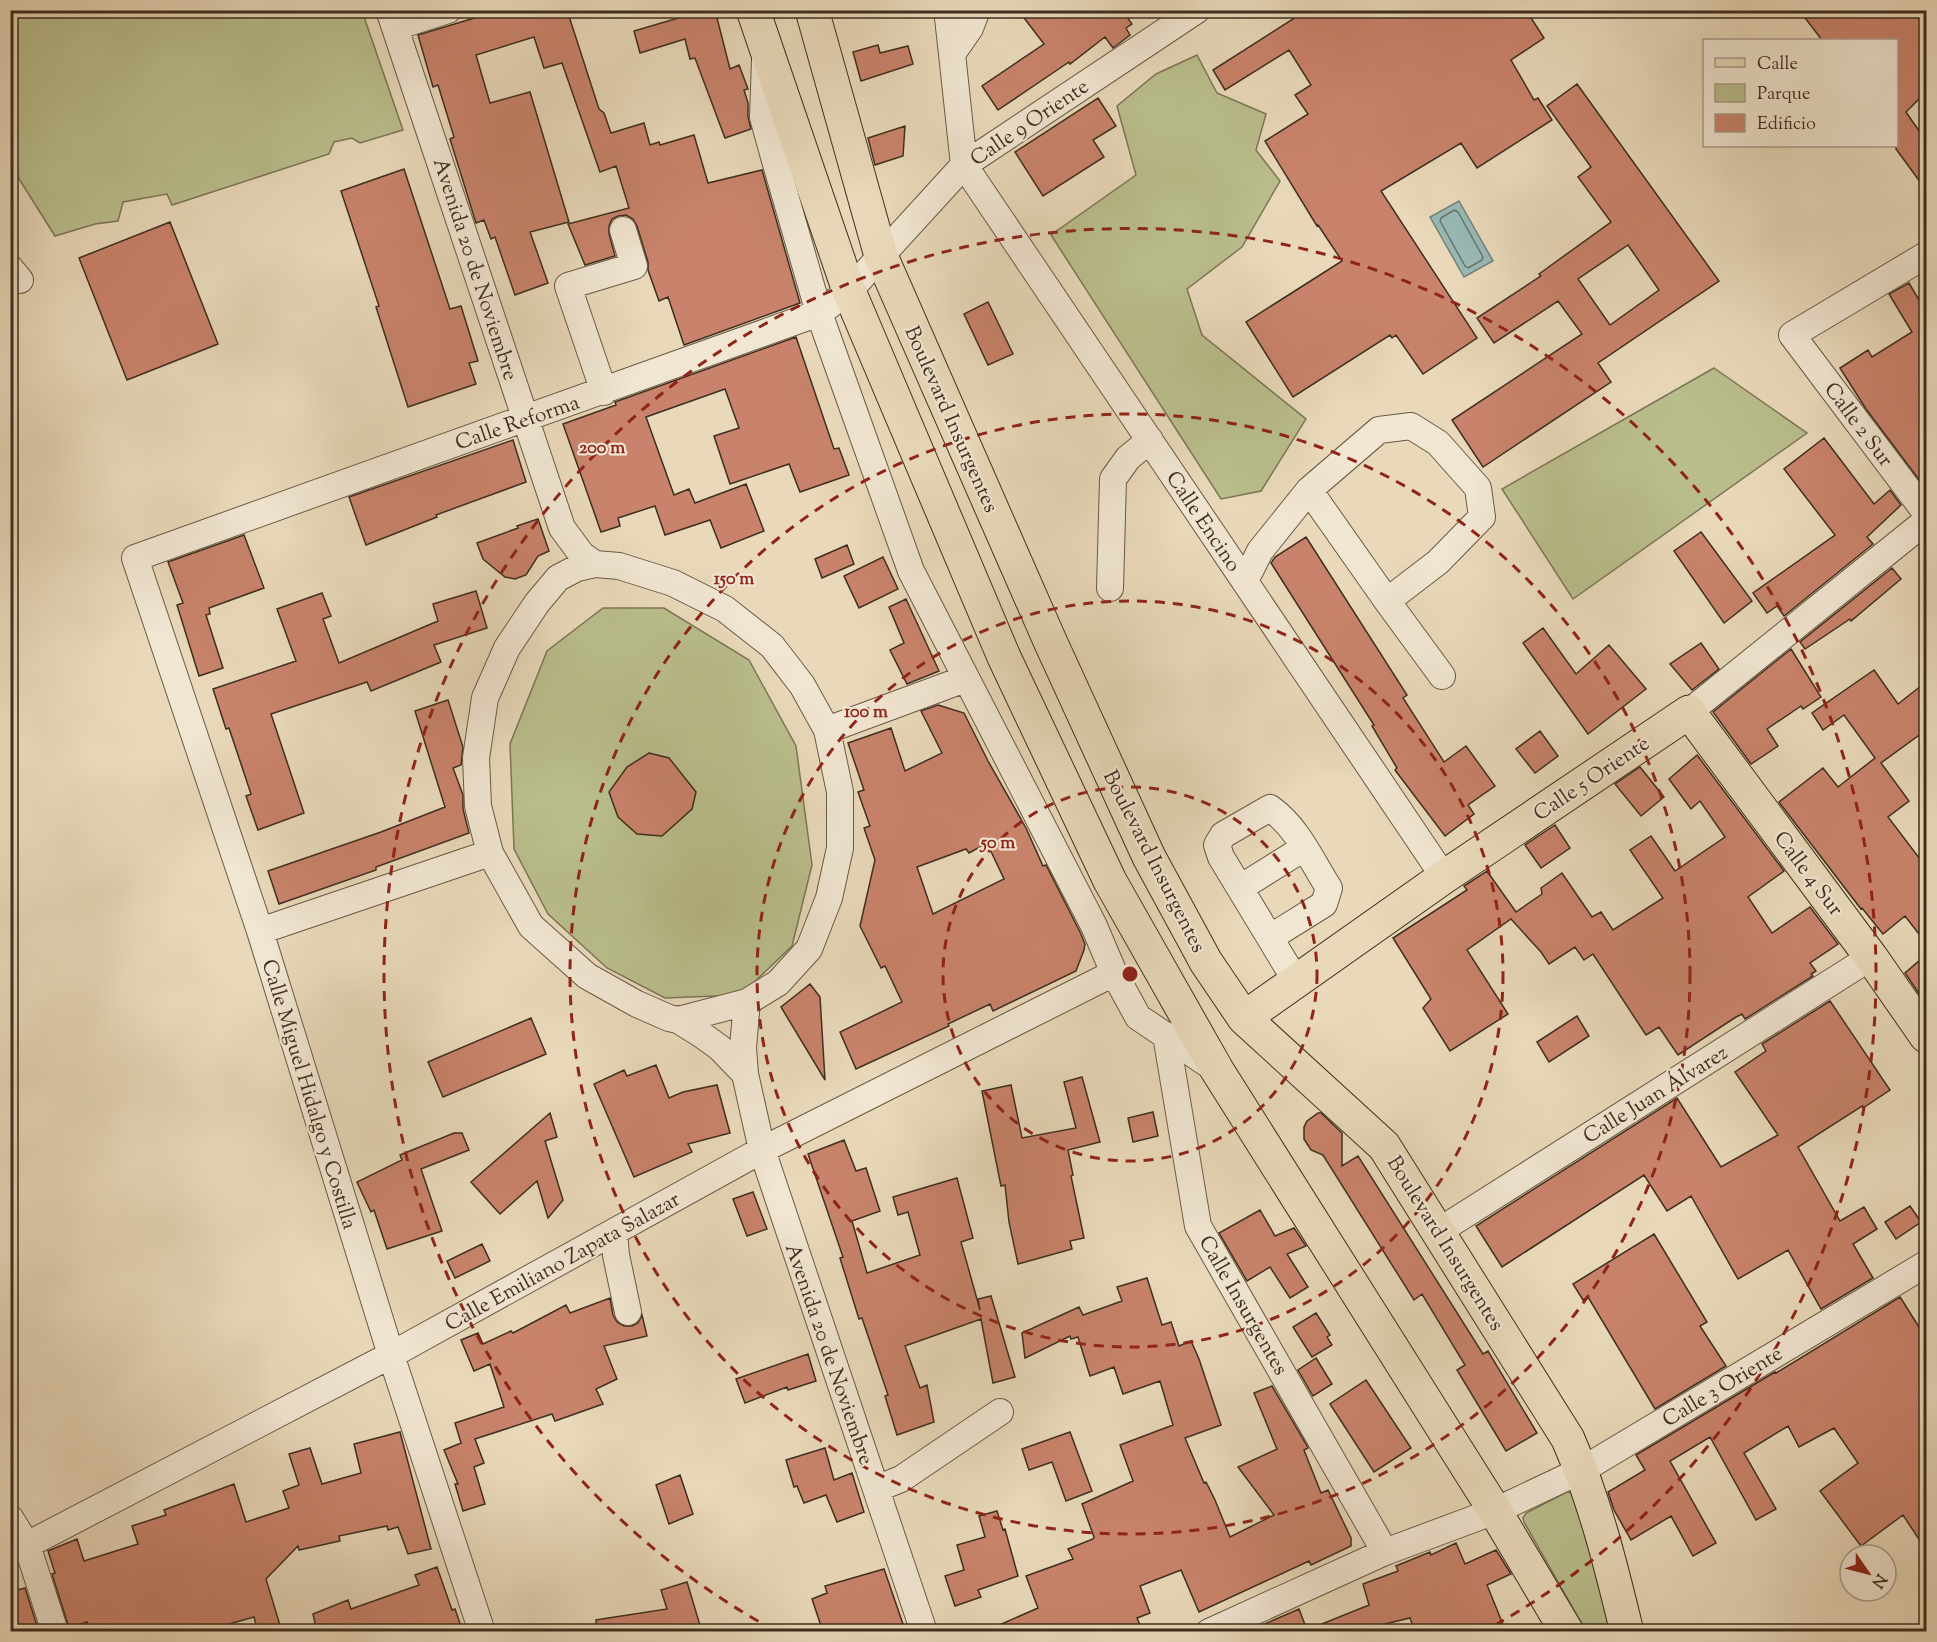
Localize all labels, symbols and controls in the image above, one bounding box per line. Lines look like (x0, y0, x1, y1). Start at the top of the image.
legend (1703, 39, 1898, 147)
text: Calle (1757, 52, 1798, 78)
street label: Calle 9 Oriente (965, 73, 1095, 175)
text: Parque (1757, 82, 1810, 108)
text: Edificio (1757, 112, 1816, 138)
street label: Avenida 20 de Noviembre (424, 155, 524, 385)
street label: Boulevard Insurgentes (896, 322, 1005, 518)
street label: Calle 2 Sur (1816, 377, 1899, 474)
street label: Calle Reforma (452, 389, 584, 459)
text: 200 m (579, 436, 625, 462)
street label: Calle Encino (1157, 466, 1247, 579)
text: 150 m (714, 567, 754, 593)
text: 100 m (844, 700, 888, 726)
street label: Calle 5 Oriente (1528, 730, 1656, 830)
street label: Boulevard Insurgentes (1094, 765, 1212, 958)
street label: Calle 4 Sur (1765, 825, 1849, 923)
text: 50 m (979, 831, 1015, 857)
street label: Calle Miguel Hidalgo y Costilla (253, 956, 364, 1234)
centre of rings (1120, 964, 1140, 984)
street label: Calle Juan Álvarez (1578, 1039, 1734, 1152)
street label: Boulevard Insurgentes (1378, 1151, 1510, 1337)
street label: Calle Emiliano Zapata Salazar (440, 1185, 686, 1340)
street label: Calle Insurgentes (1190, 1231, 1295, 1381)
street label: Avenida 20 de Noviembre (776, 1240, 880, 1469)
street label: Calle 3 Oriente (1657, 1340, 1789, 1436)
north arrow (1838, 1543, 1898, 1603)
text: N (1865, 1568, 1891, 1592)

